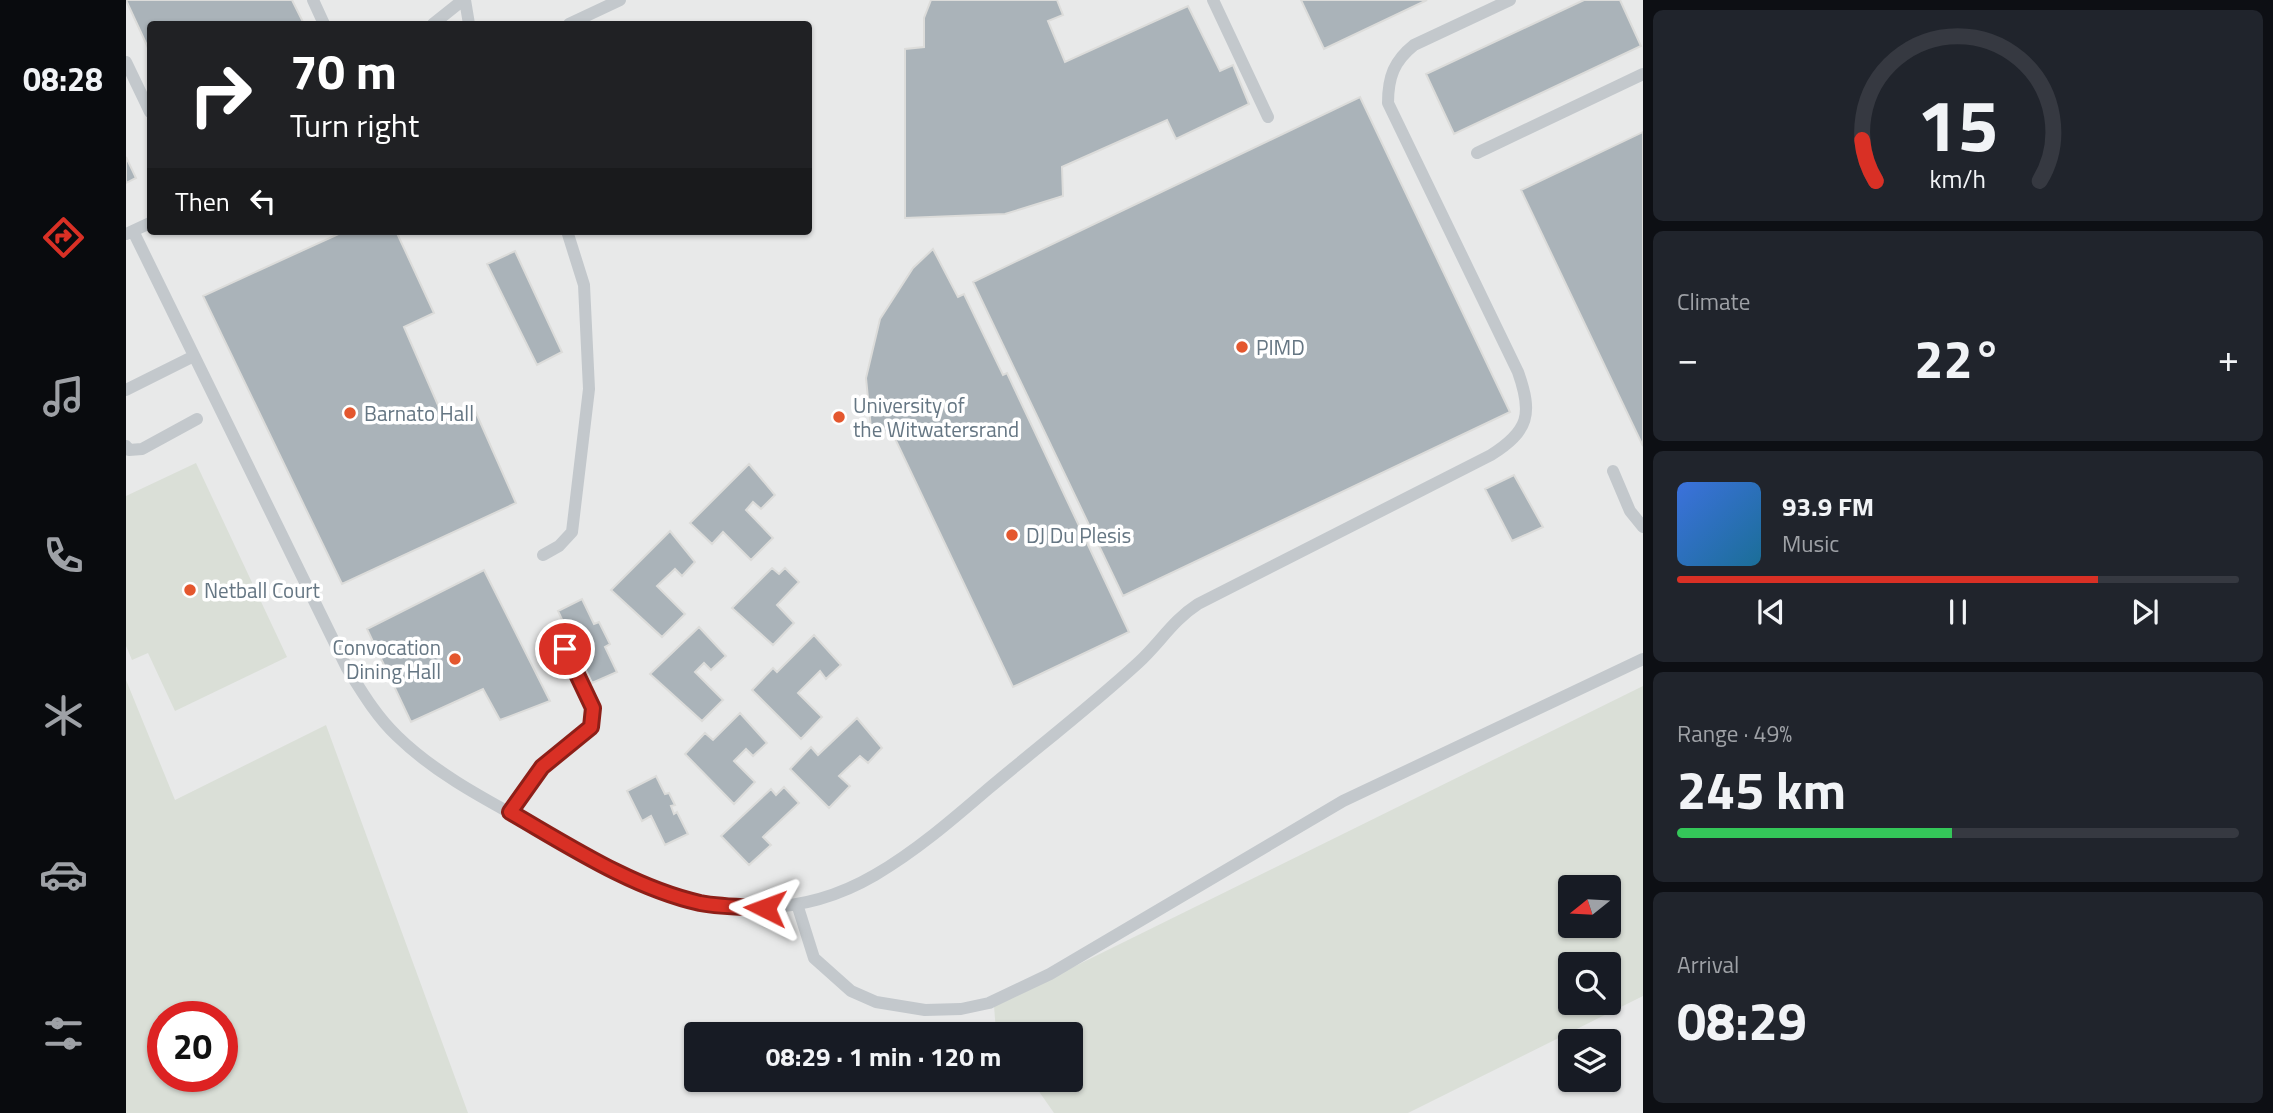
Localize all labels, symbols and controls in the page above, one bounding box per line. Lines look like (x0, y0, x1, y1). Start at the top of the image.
text: 70 m (290, 33, 397, 108)
icon: right (175, 49, 266, 140)
text: 08:28 (23, 55, 103, 103)
text: 15 (1917, 70, 1999, 180)
text: Turn right (290, 101, 419, 149)
text: km/h (1930, 160, 1986, 198)
text: Then (175, 182, 230, 221)
icon: left (244, 182, 282, 220)
icon: directions (39, 213, 88, 262)
text: Climate (1677, 284, 1750, 319)
text: 22° (1914, 319, 2002, 398)
text: − (1677, 329, 1698, 387)
text: + (2218, 329, 2239, 387)
place label: PIMD (1256, 331, 1305, 363)
marker: PIMD (1234, 339, 1250, 355)
icon: music (39, 372, 88, 421)
place label: University of the Witwatersrand (853, 389, 1019, 445)
place label: Barnato Hall (364, 397, 474, 429)
marker: Barnato Hall (342, 405, 358, 421)
marker: University of the Witwatersrand (831, 409, 847, 425)
text: 93.9 FM (1782, 487, 1874, 526)
place label: DJ Du Plesis (1026, 519, 1131, 551)
text: Music (1782, 526, 1839, 561)
marker: DJ Du Plesis (1004, 527, 1020, 543)
icon: phone (39, 531, 88, 580)
place label: Netball Court (204, 574, 321, 606)
marker: Netball Court (182, 582, 198, 598)
icon: previous (1752, 593, 1790, 631)
icon: pause (1939, 593, 1977, 631)
icon: next (2126, 593, 2164, 631)
pin (535, 619, 595, 679)
icon: arrive (546, 630, 584, 668)
place label: Convocation Dining Hall (333, 631, 441, 687)
marker: Convocation Dining Hall (447, 651, 463, 667)
icon: climate (39, 691, 88, 740)
text: Range · 49% (1677, 716, 1792, 751)
text: 245 km (1677, 750, 1846, 829)
icon: car (39, 850, 88, 899)
position arrow (728, 871, 802, 945)
north arrow (1558, 875, 1620, 938)
map controls (1558, 875, 1621, 1092)
text: Arrival (1677, 947, 1739, 982)
button: search (1558, 952, 1621, 1015)
text: 08:29 (1677, 981, 1807, 1060)
speed limit sign: 20 (147, 1001, 238, 1092)
icon: filters (39, 1009, 88, 1058)
button: layers (1558, 1029, 1621, 1092)
text: 08:29 · 1 min · 120 m (766, 1037, 1001, 1076)

